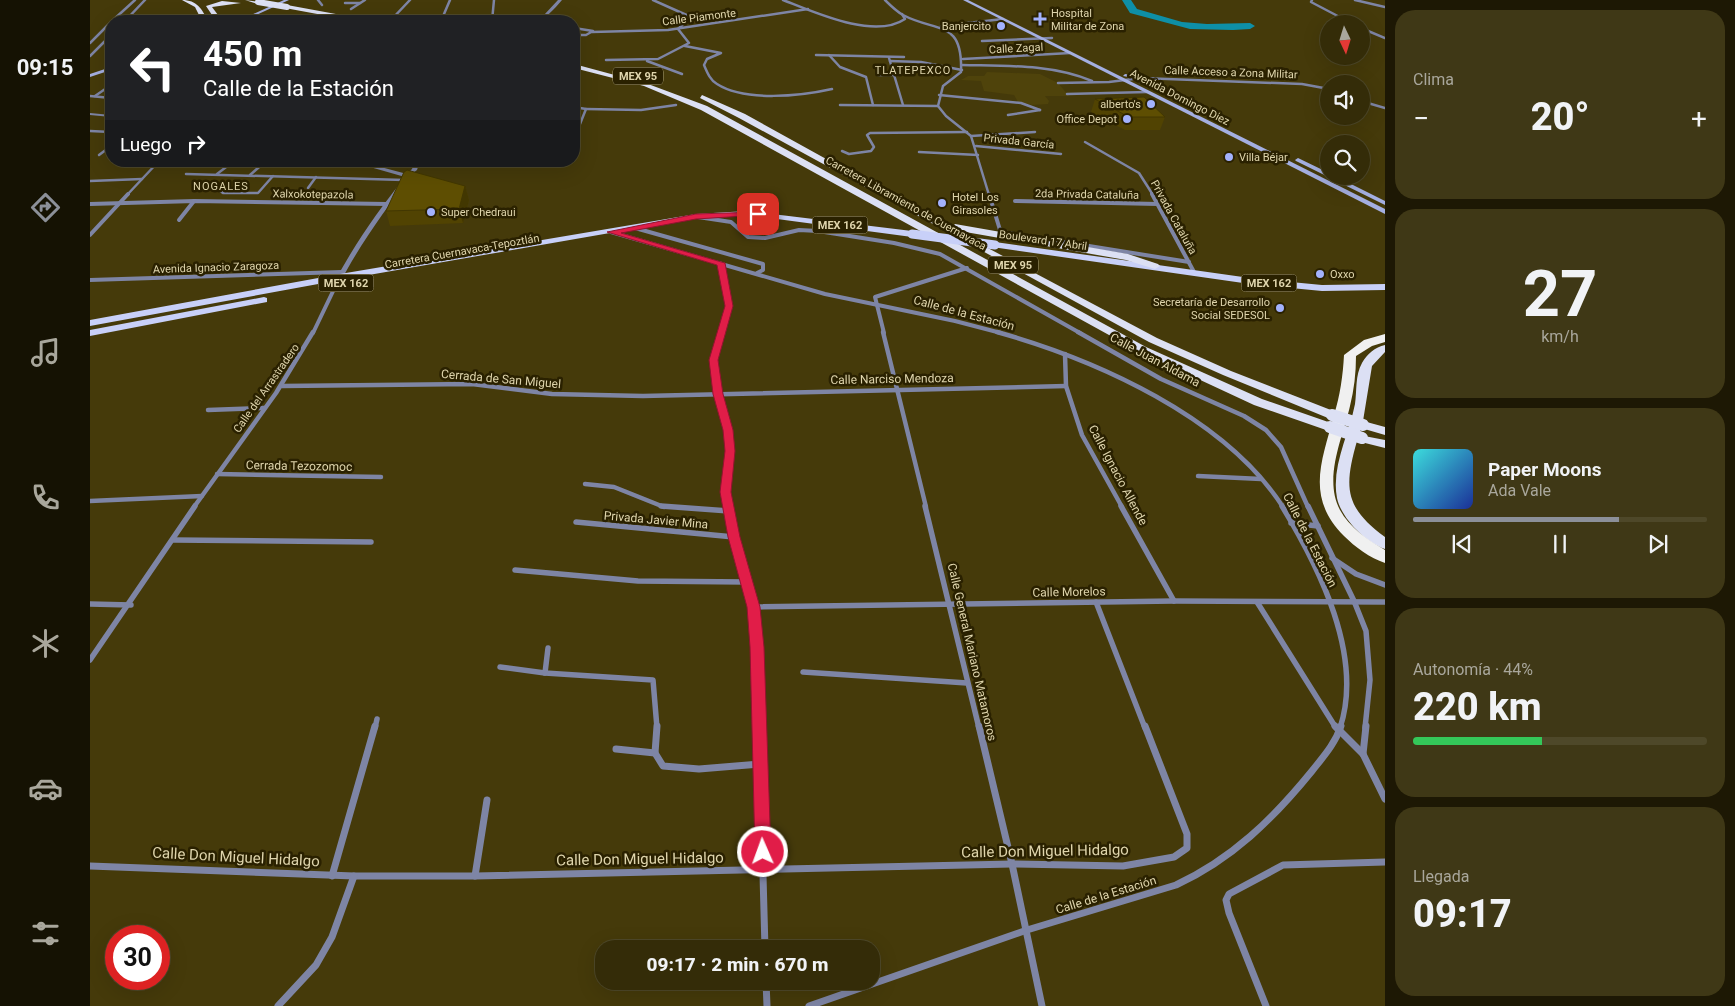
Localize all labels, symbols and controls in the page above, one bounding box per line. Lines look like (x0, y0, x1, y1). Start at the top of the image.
street label: Calle Piamonte (662, 7, 737, 28)
place label: Hospital Militar de Zona (1051, 7, 1124, 33)
marker: Hospital Militar de Zona (1033, 12, 1047, 26)
north arrow (1320, 15, 1370, 65)
map controls (1320, 15, 1370, 185)
place label: Banjercito (942, 20, 991, 33)
marker: Banjercito (995, 20, 1007, 32)
text: 450 m (203, 34, 302, 75)
icon: left (120, 35, 185, 100)
street label: Calle Zagal (988, 41, 1044, 56)
text: 09:15 (17, 55, 73, 80)
district label: TLATEPEXCO (875, 64, 951, 77)
street label: Calle Acceso a Zona Militar (1164, 64, 1298, 81)
street label: Avenida Domingo Diez (1128, 67, 1232, 128)
road number: MEX 95 (613, 68, 663, 84)
text: Clima (1413, 70, 1454, 89)
button: sound (1320, 75, 1370, 125)
text: Calle de la Estación (203, 76, 394, 101)
text: 20° (1531, 95, 1589, 139)
place label: alberto's (1100, 98, 1141, 111)
marker: alberto's (1145, 98, 1157, 110)
text: − (1413, 102, 1429, 135)
text: + (1691, 102, 1707, 135)
place label: Office Depot (1057, 113, 1117, 126)
marker: Office Depot (1121, 113, 1133, 125)
icon: right (182, 130, 210, 158)
street label: Privada García (983, 131, 1055, 152)
text: Luego (120, 133, 172, 156)
button: search (1320, 135, 1370, 185)
marker: Villa Béjar (1223, 151, 1235, 163)
place label: Villa Béjar (1239, 151, 1288, 164)
street label: Carretera Libramiento de Cuernavaca (823, 154, 988, 253)
street label: Privada Cataluña (1148, 178, 1199, 257)
district label: NOGALES (193, 180, 249, 193)
street label: Xalxokotepazola (272, 187, 354, 202)
street label: 2da Privada Cataluña (1035, 187, 1139, 202)
icon: directions (28, 190, 63, 225)
place label: Hotel Los Girasoles (952, 191, 999, 217)
pin (737, 193, 779, 235)
marker: Hotel Los Girasoles (936, 197, 948, 209)
icon: arrive (744, 200, 772, 228)
marker: Super Chedraui (425, 206, 437, 218)
place label: Super Chedraui (441, 206, 516, 219)
road number: MEX 162 (812, 216, 868, 234)
street label: Boulevard 17 Abril (998, 228, 1088, 253)
street label: Carretera Cuernavaca-Tepoztlán (384, 231, 540, 272)
road number: MEX 95 (988, 256, 1038, 274)
text: 27 (1523, 256, 1597, 332)
street label: Avenida Ignacio Zaragoza (153, 259, 279, 276)
marker: Oxxo (1314, 268, 1326, 280)
place label: Oxxo (1330, 268, 1355, 281)
road number: MEX 162 (318, 274, 374, 292)
road number: MEX 162 (1242, 274, 1296, 292)
street label: Calle de la Estación (912, 293, 1016, 333)
place label: Secretaría de Desarrollo Social SEDESOL (1153, 296, 1270, 322)
marker: Secretaría de Desarrollo Social SEDESOL (1274, 302, 1286, 314)
text: km/h (1541, 327, 1579, 346)
street label: Calle Juan Aldama (1108, 330, 1202, 390)
icon: music (28, 335, 63, 370)
street label: Calle del Arrastradero (231, 341, 302, 435)
street label: Cerrada de San Miguel (440, 367, 562, 391)
street label: Calle Narciso Mendoza (830, 371, 954, 387)
street label: Calle Ignacio Allende (1086, 422, 1150, 528)
street label: Cerrada Tezozomoc (246, 458, 352, 474)
text: Paper Moons (1488, 458, 1601, 481)
icon: phone (28, 480, 63, 515)
text: Ada Vale (1488, 481, 1551, 500)
street label: Calle de la Estación (1280, 490, 1340, 590)
street label: Privada Javier Mina (603, 508, 709, 532)
icon: previous (1448, 530, 1476, 558)
icon: pause (1546, 530, 1574, 558)
icon: next (1644, 530, 1672, 558)
street label: Calle General Mariano Matamoros (945, 562, 999, 742)
street label: Calle Morelos (1032, 584, 1106, 600)
icon: climate (28, 626, 63, 661)
text: Autonomía · 44% (1413, 660, 1533, 679)
text: 220 km (1413, 685, 1542, 729)
icon: car (28, 771, 63, 806)
position arrow (736, 825, 788, 877)
street label: Calle Don Miguel Hidalgo (961, 841, 1129, 861)
street label: Calle Don Miguel Hidalgo (152, 844, 320, 870)
street label: Calle Don Miguel Hidalgo (556, 849, 724, 869)
text: Llegada (1413, 867, 1469, 886)
street label: Calle de la Estación (1054, 873, 1158, 917)
text: 09:17 (1413, 892, 1512, 936)
icon: filters (28, 916, 63, 951)
speed limit sign: 30 (105, 925, 170, 990)
text: 09:17 · 2 min · 670 m (646, 953, 829, 976)

